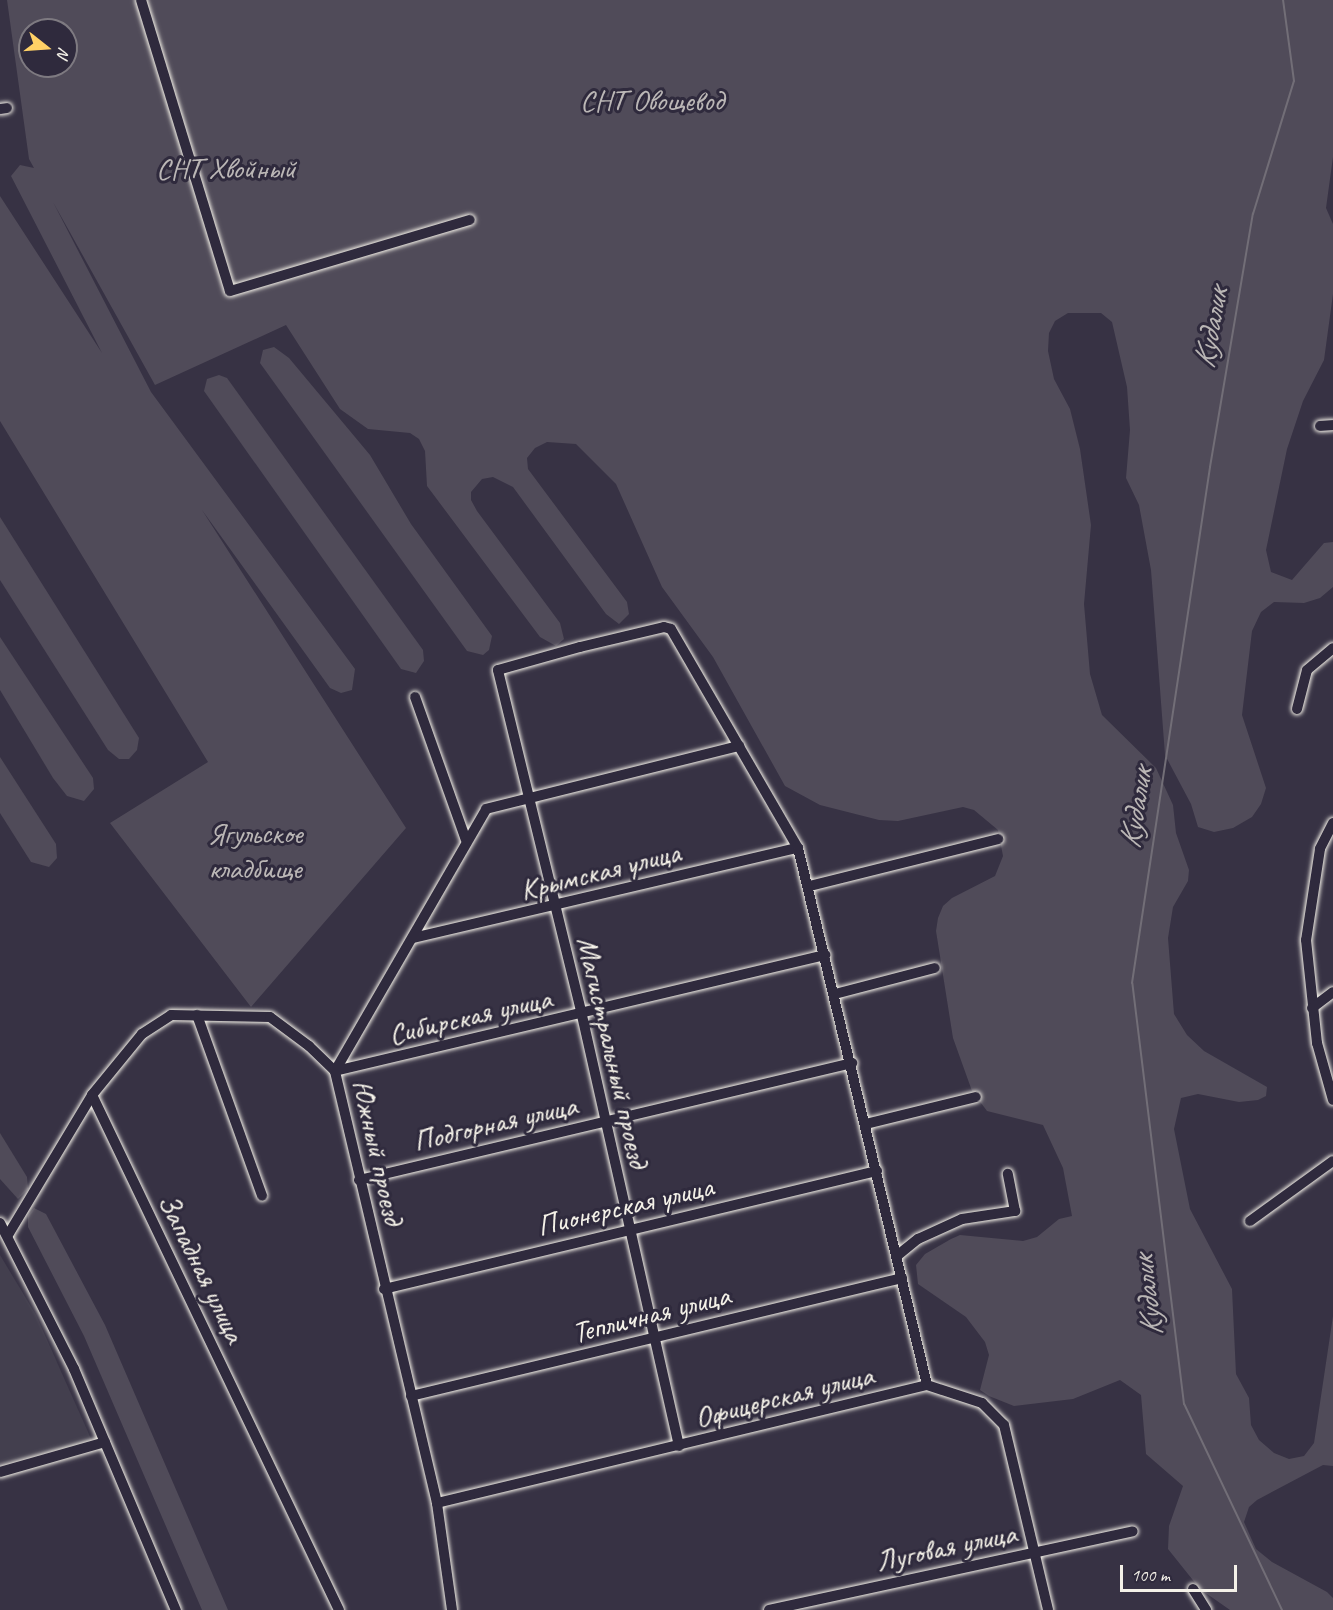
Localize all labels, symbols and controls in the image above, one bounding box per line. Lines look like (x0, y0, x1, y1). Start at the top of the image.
north arrow (18, 18, 78, 78)
text: N (52, 45, 74, 60)
park label: СНТ Овощевод (580, 82, 724, 118)
park label: СНТ Хвойный (156, 150, 296, 186)
water label: Кудалик (1185, 284, 1237, 372)
water label: Кудалик (1111, 765, 1161, 851)
park label: Ягульское кладбище (207, 815, 303, 886)
street label: Крымская улица (515, 833, 685, 909)
street label: Магистральный проезд (569, 933, 657, 1171)
street label: Сибирская улица (384, 979, 556, 1053)
street label: Южный проезд (344, 1076, 412, 1228)
street label: Подгорная улица (408, 1086, 582, 1160)
street label: Пионерская улица (532, 1168, 718, 1244)
street label: Западная улица (150, 1187, 254, 1349)
water label: Кудалик (1124, 1253, 1172, 1339)
street label: Тепличная улица (567, 1277, 735, 1351)
street label: Офицерская улица (690, 1356, 878, 1436)
street label: Луговая улица (872, 1514, 1020, 1580)
scale bar (1123, 1553, 1240, 1591)
text: 100 m (1131, 1564, 1170, 1586)

